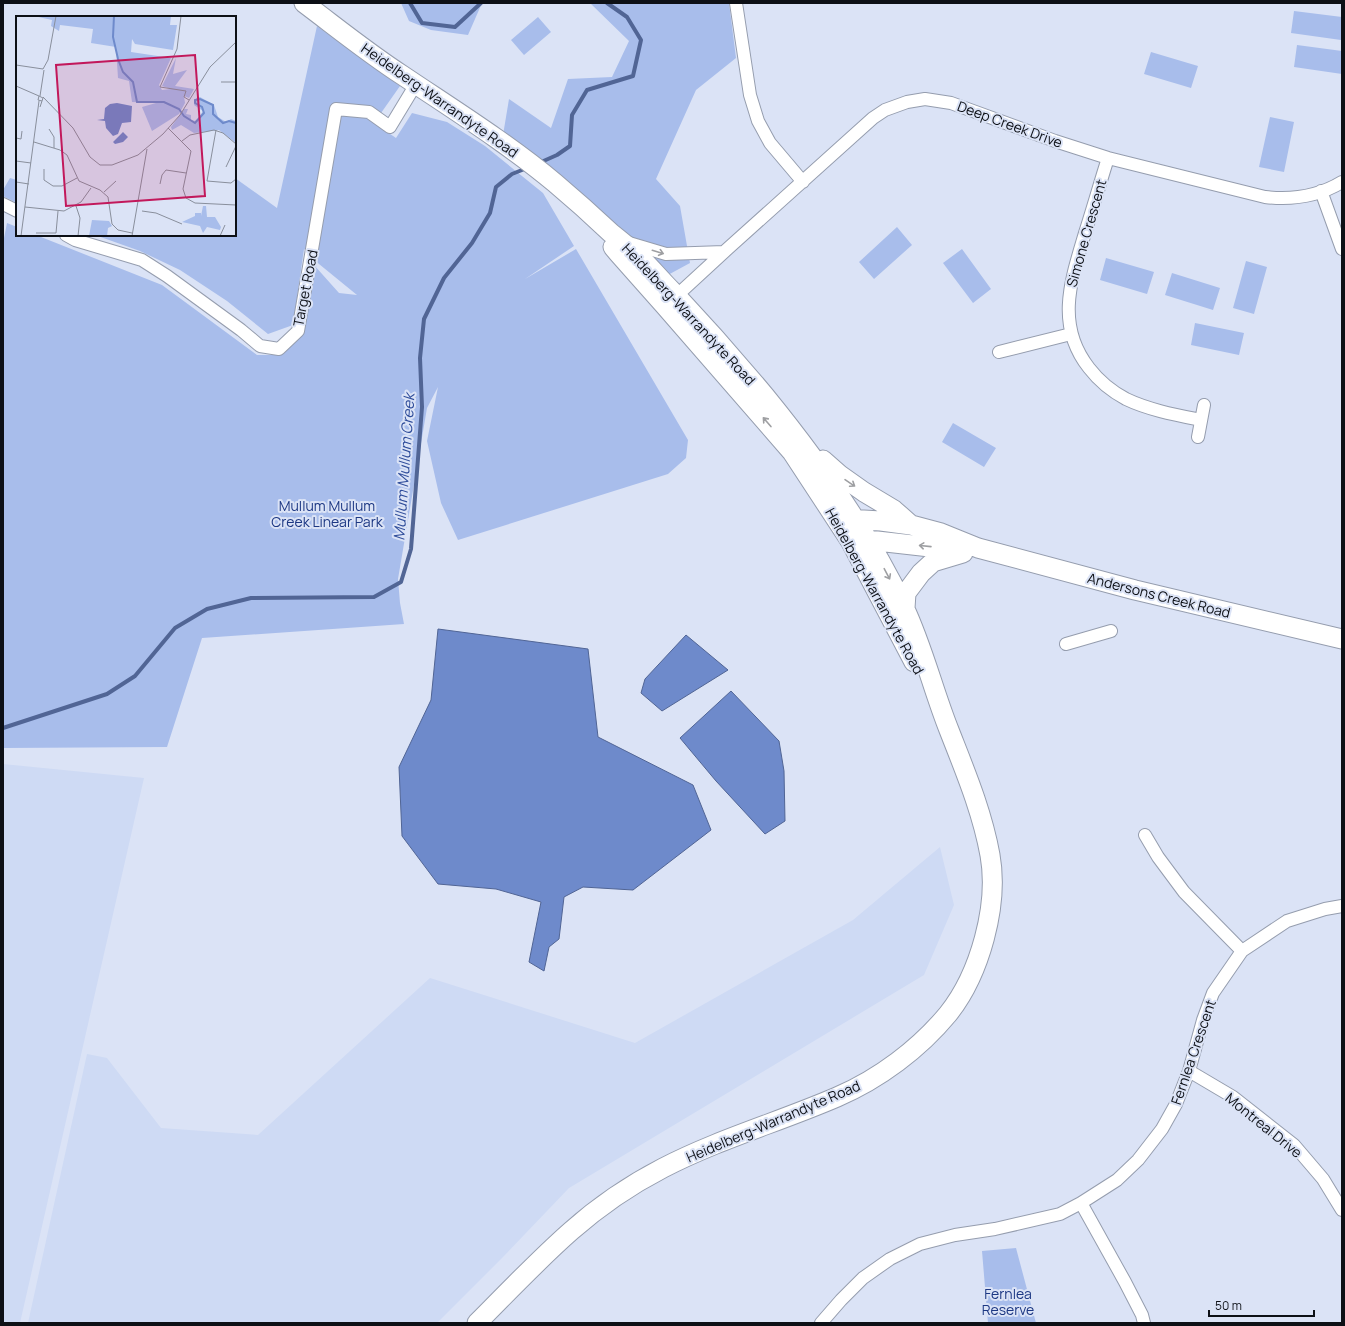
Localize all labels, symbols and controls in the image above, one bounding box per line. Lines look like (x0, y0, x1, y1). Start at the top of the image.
inset map (16, 16, 236, 236)
street label: Heidelberg-Warrandyte Road (358, 38, 522, 162)
street label: Deep Creek Drive (955, 96, 1065, 152)
street label: Simone Crescent (1062, 177, 1111, 289)
street label: Heidelberg-Warrandyte Road (618, 239, 760, 389)
street label: Target Road (288, 248, 322, 328)
one-way arrow (651, 249, 664, 256)
water label: Mullum Mullum Creek (388, 390, 420, 541)
one-way arrow (762, 417, 771, 428)
one-way arrow (845, 479, 856, 487)
park label: Mullum Mullum Creek Linear Park (271, 496, 384, 531)
street label: Heidelberg-Warrandyte Road (821, 504, 929, 678)
one-way arrow (919, 542, 932, 550)
one-way arrow (883, 568, 891, 580)
street label: Andersons Creek Road (1086, 568, 1232, 622)
street label: Fernlea Crescent (1166, 996, 1220, 1107)
street label: Heidelberg-Warrandyte Road (683, 1076, 863, 1166)
street label: Montreal Drive (1222, 1088, 1306, 1162)
park label: Fernlea Reserve (982, 1284, 1034, 1319)
scale bar (1209, 1292, 1314, 1318)
text: 50 m (1215, 1297, 1242, 1314)

